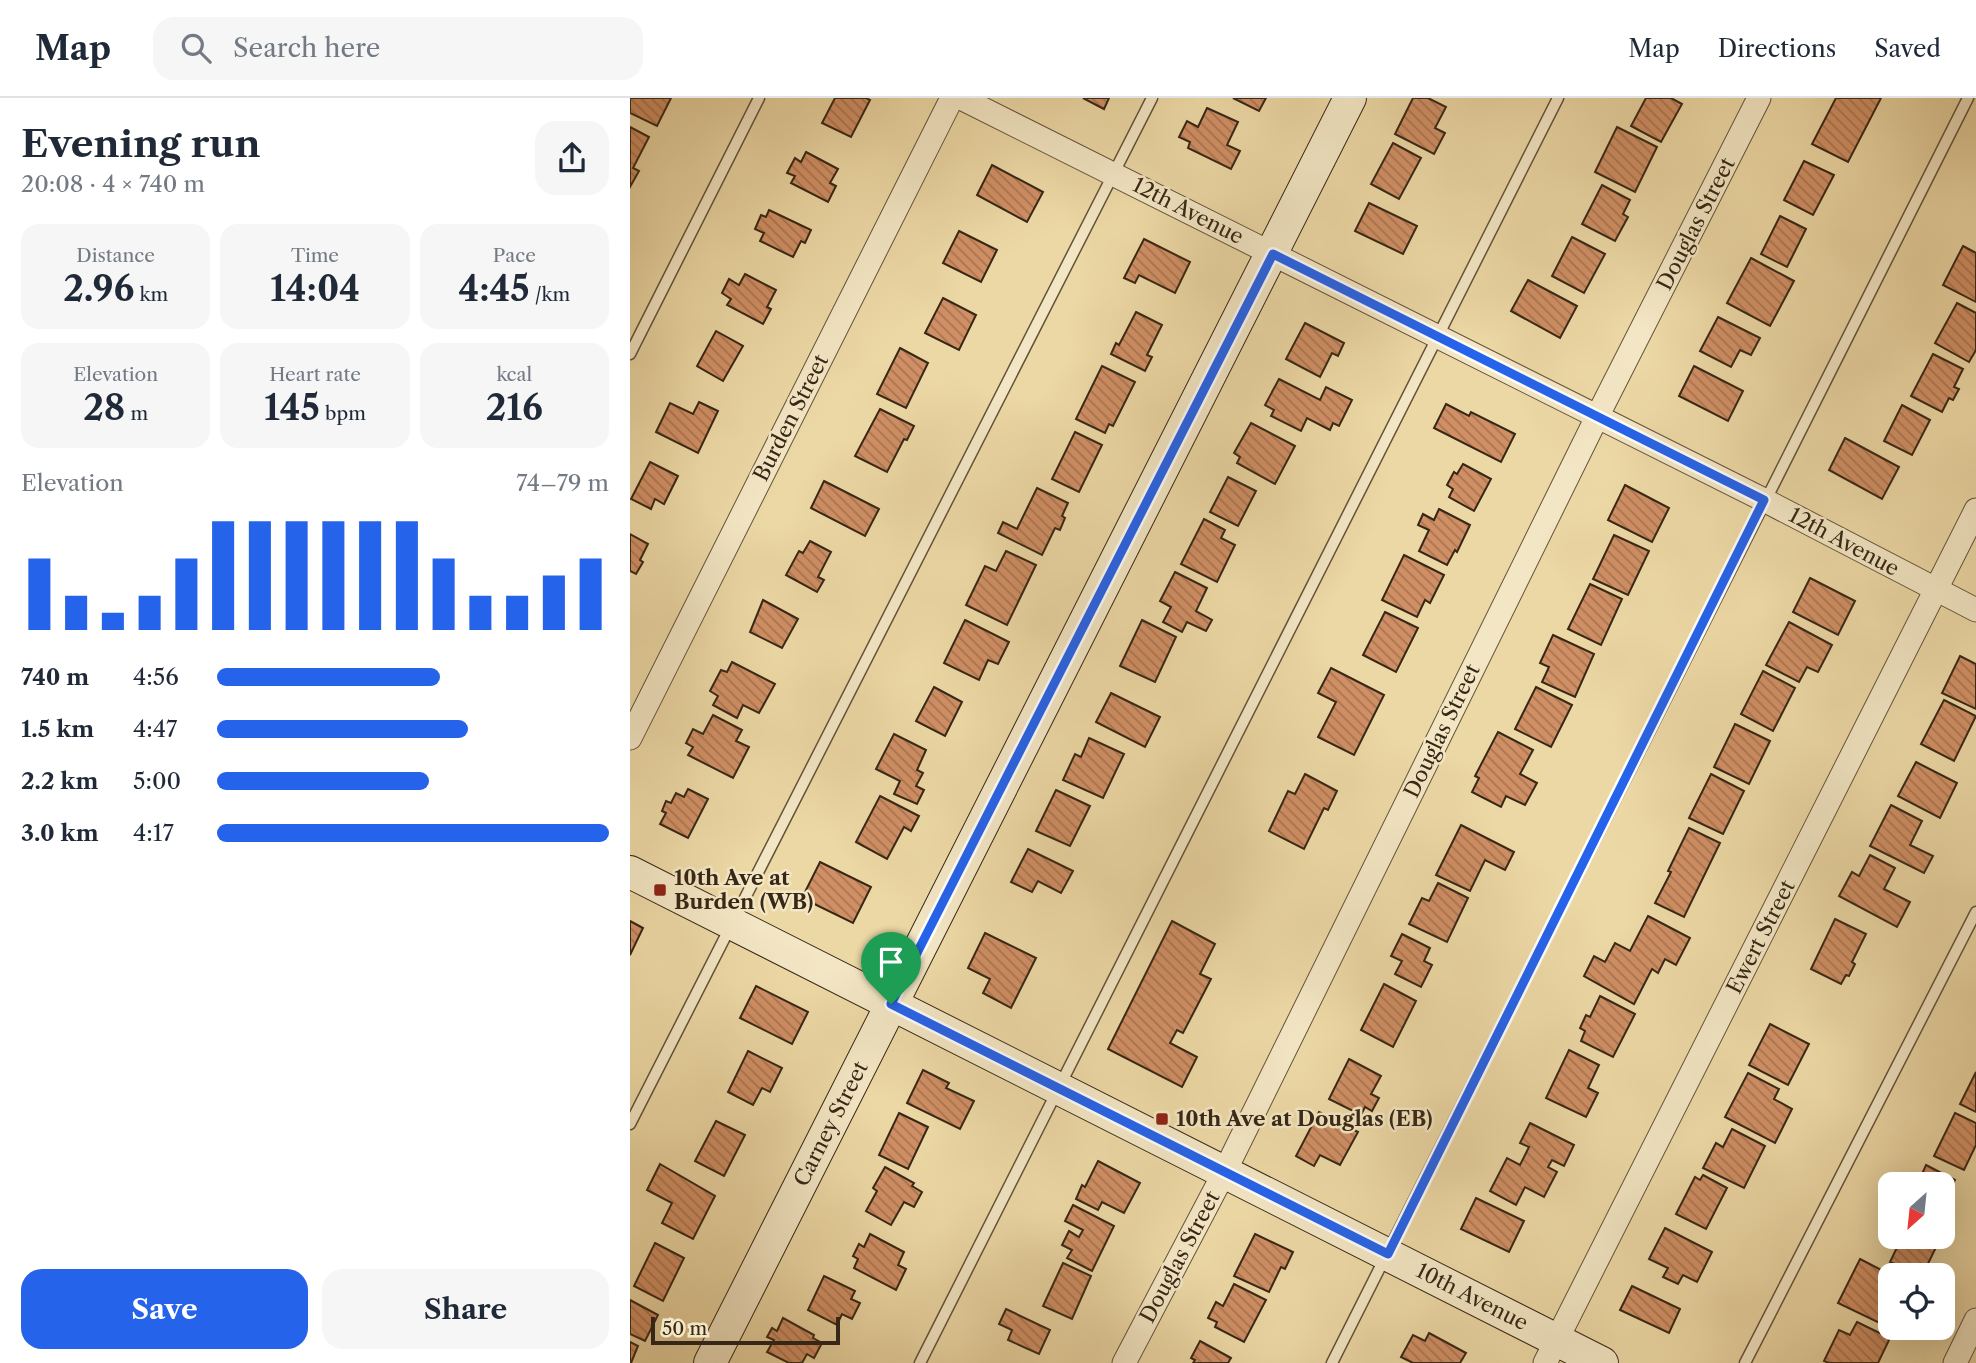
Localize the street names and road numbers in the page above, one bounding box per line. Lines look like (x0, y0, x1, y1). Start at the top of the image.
street label: Douglas Street (1651, 153, 1740, 294)
street label: 12th Avenue (1129, 172, 1248, 249)
street label: Burden Street (748, 350, 833, 485)
street label: 12th Avenue (1785, 502, 1903, 581)
street label: Douglas Street (1398, 659, 1485, 802)
street label: Ewert Street (1721, 875, 1800, 998)
street label: Carney Street (788, 1057, 873, 1190)
street label: Douglas Street (1134, 1186, 1225, 1327)
street label: 10th Avenue (1412, 1258, 1532, 1335)

